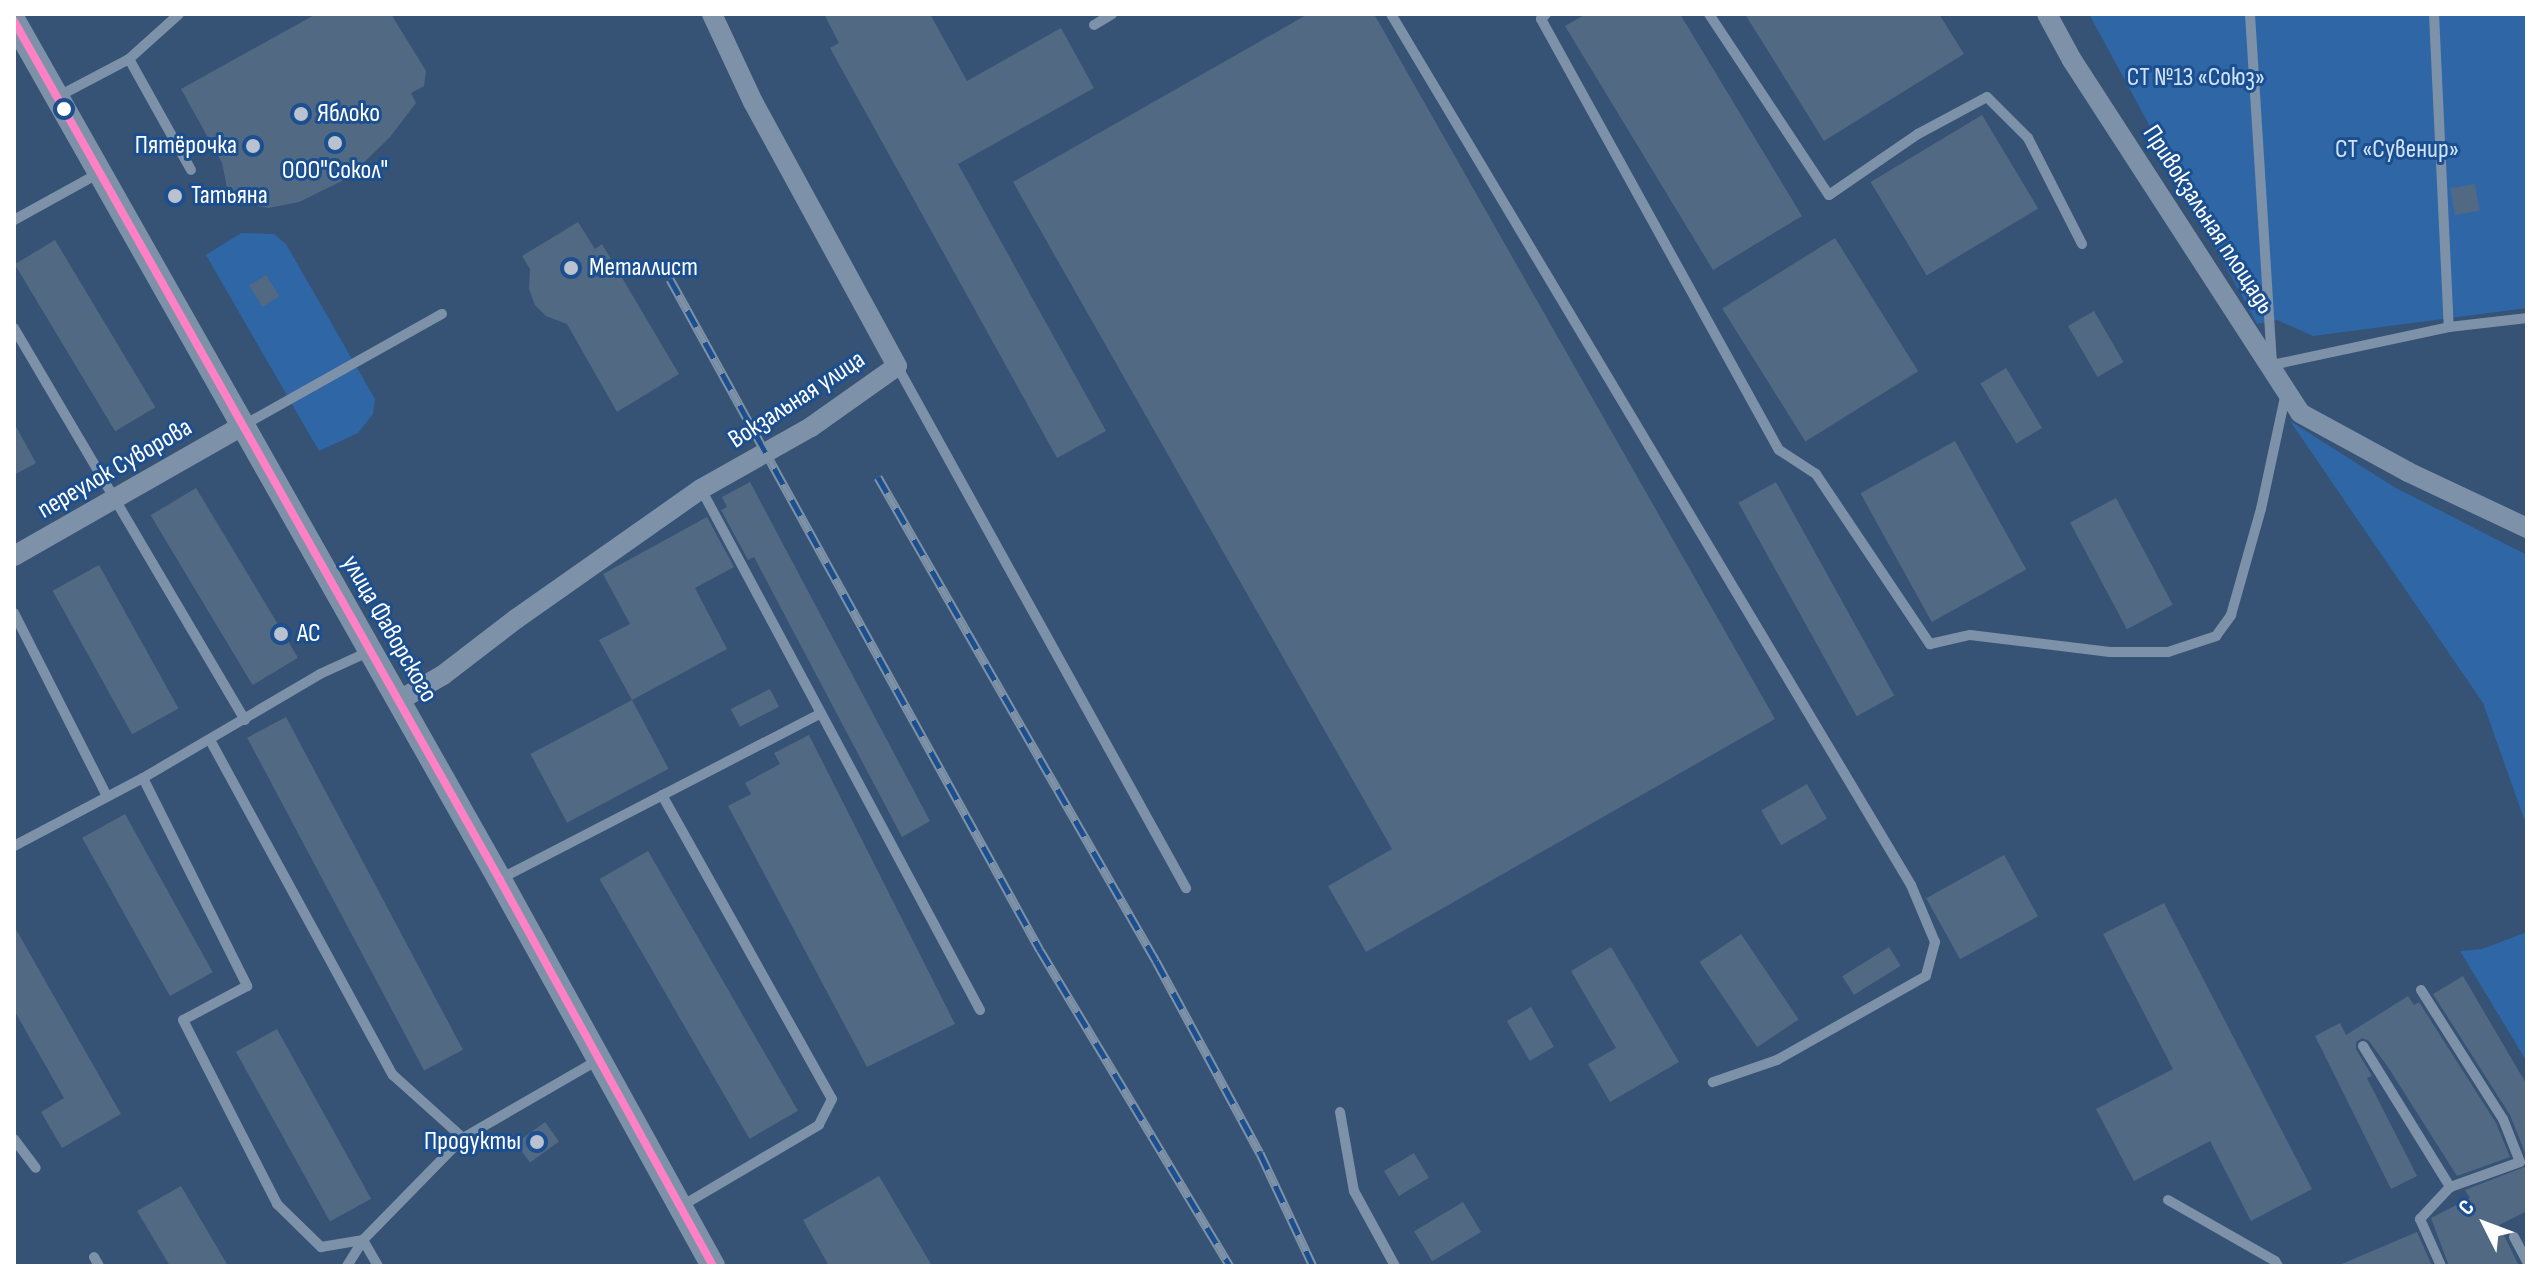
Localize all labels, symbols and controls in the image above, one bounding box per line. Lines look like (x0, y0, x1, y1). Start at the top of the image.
park label: СТ №13 «Союз» (2127, 62, 2265, 94)
place label: Яблоко (317, 98, 380, 130)
unlabelled marker (56, 101, 72, 117)
marker: Яблоко (292, 105, 310, 123)
street label: Привокзальная площадь (2135, 120, 2281, 320)
place label: Пятёрочка (135, 130, 237, 162)
marker: ООО"Сокол" (326, 134, 344, 152)
park label: СТ «Сувенир» (2335, 134, 2459, 166)
marker: Пятёрочка (244, 137, 262, 155)
place label: ООО"Сокол" (282, 155, 388, 187)
place label: Татьяна (191, 180, 268, 212)
marker: Татьяна (166, 187, 184, 205)
place label: Металлист (589, 252, 698, 284)
marker: Металлист (560, 257, 582, 279)
street label: Вокзальная улица (723, 344, 871, 456)
street label: переулок Суворова (32, 412, 198, 526)
street label: улица Фаворского (334, 550, 444, 708)
place label: АС (297, 618, 321, 650)
marker: АС (272, 625, 290, 643)
place label: Продукты (424, 1126, 521, 1158)
marker: Продукты (528, 1133, 546, 1151)
north arrow (2445, 1184, 2525, 1264)
text: С (2453, 1194, 2481, 1221)

